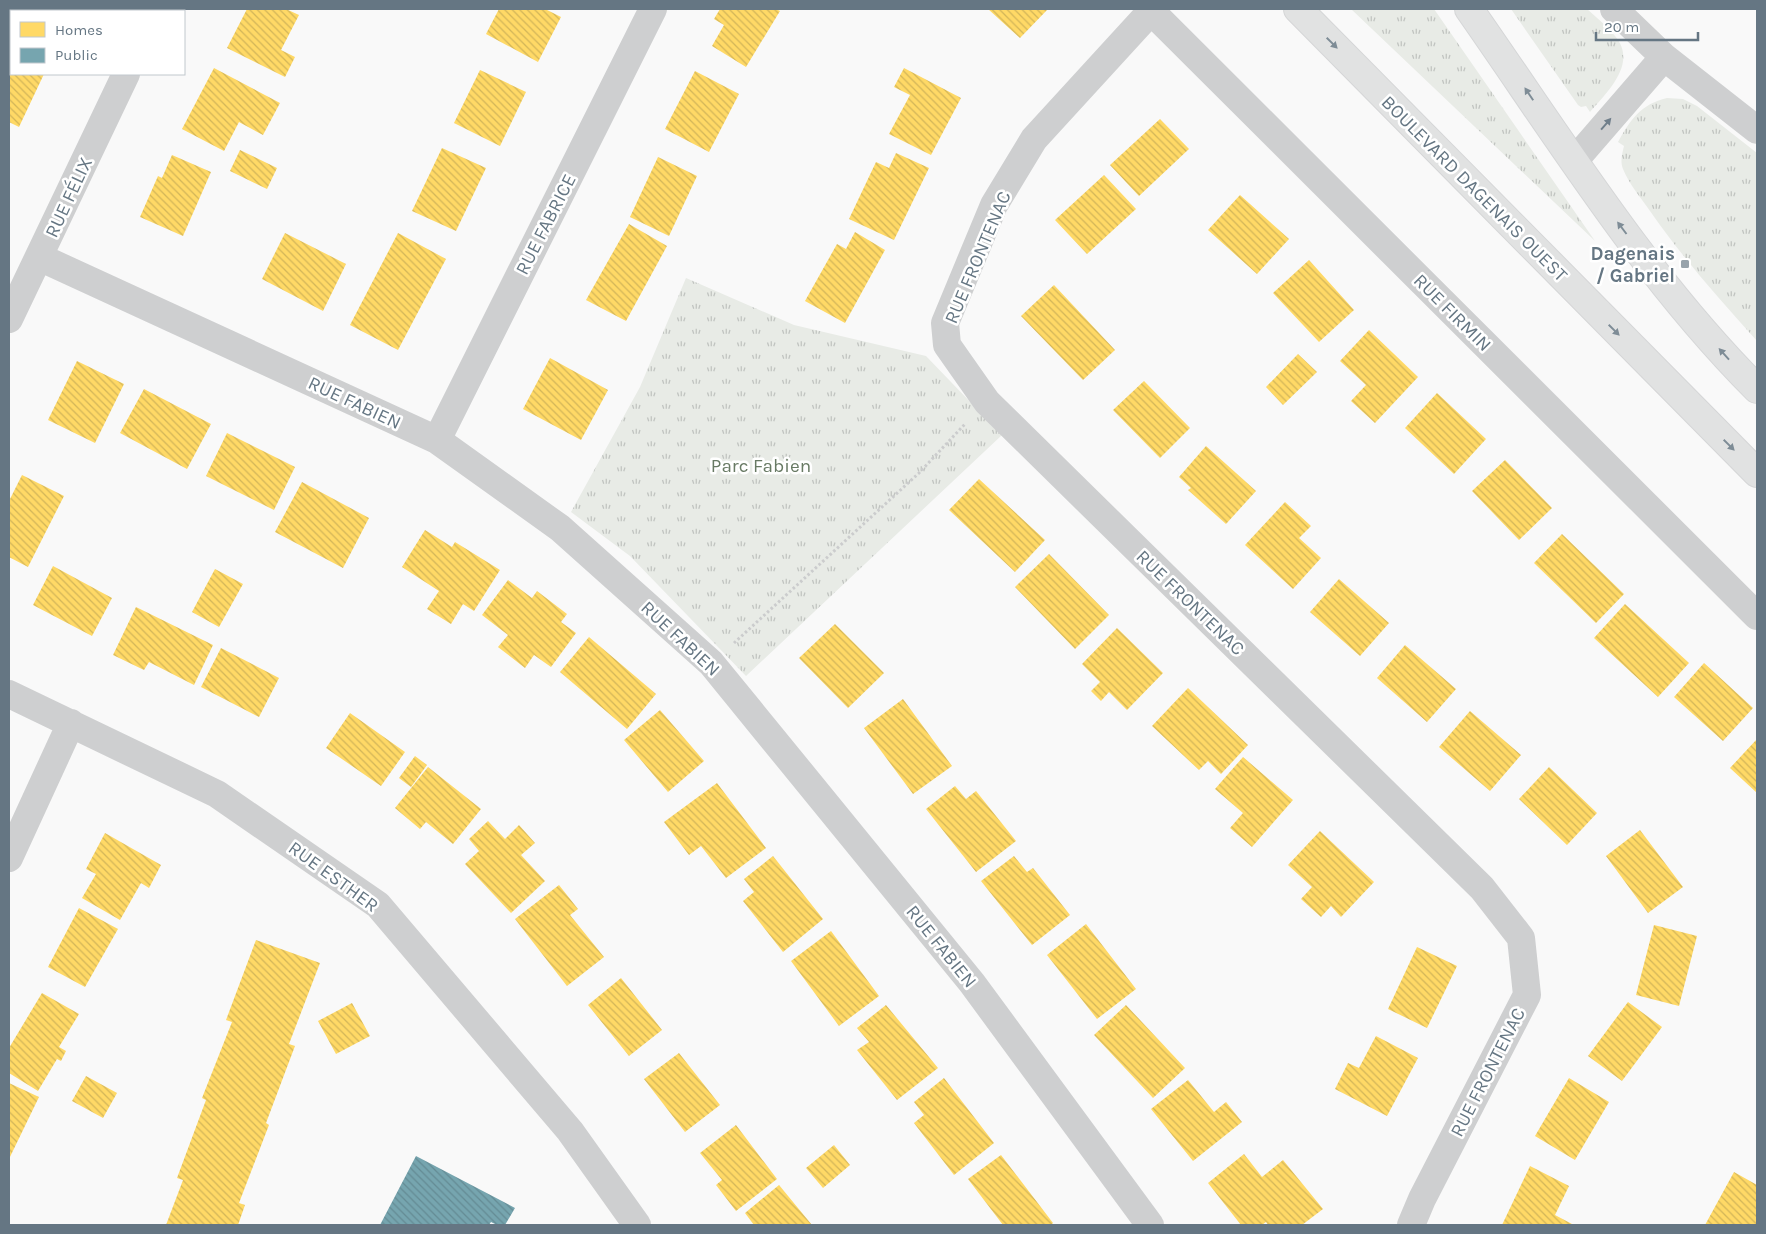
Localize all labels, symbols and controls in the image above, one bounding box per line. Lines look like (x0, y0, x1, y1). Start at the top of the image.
legend (10, 10, 185, 75)
scale bar (1596, 10, 1698, 42)
text: 20 m (1604, 18, 1639, 36)
text: Homes (55, 21, 103, 39)
one-way arrow (1326, 37, 1338, 49)
text: Public (55, 46, 98, 64)
one-way arrow (1524, 88, 1534, 101)
street label: BOULEVARD DAGENAIS OUEST (1377, 91, 1572, 287)
one-way arrow (1600, 118, 1611, 131)
street label: RUE FÉLIX (40, 153, 97, 241)
street label: RUE FABRICE (511, 170, 581, 279)
street label: RUE FRONTENAC (940, 188, 1016, 327)
one-way arrow (1616, 222, 1627, 235)
place label: Dagenais / Gabriel (1591, 243, 1675, 287)
marker: Dagenais / Gabriel (1679, 258, 1691, 270)
street label: RUE FIRMIN (1409, 269, 1496, 356)
one-way arrow (1608, 324, 1620, 336)
one-way arrow (1718, 348, 1730, 360)
street label: RUE FABIEN (305, 372, 404, 434)
one-way arrow (1723, 439, 1735, 451)
park label: Parc Fabien (711, 455, 811, 477)
street label: RUE FRONTENAC (1132, 546, 1249, 660)
street label: RUE FABIEN (636, 597, 724, 681)
street label: RUE ESTHER (284, 837, 383, 917)
street label: RUE FABIEN (901, 901, 981, 992)
street label: RUE FRONTENAC (1446, 1004, 1530, 1141)

